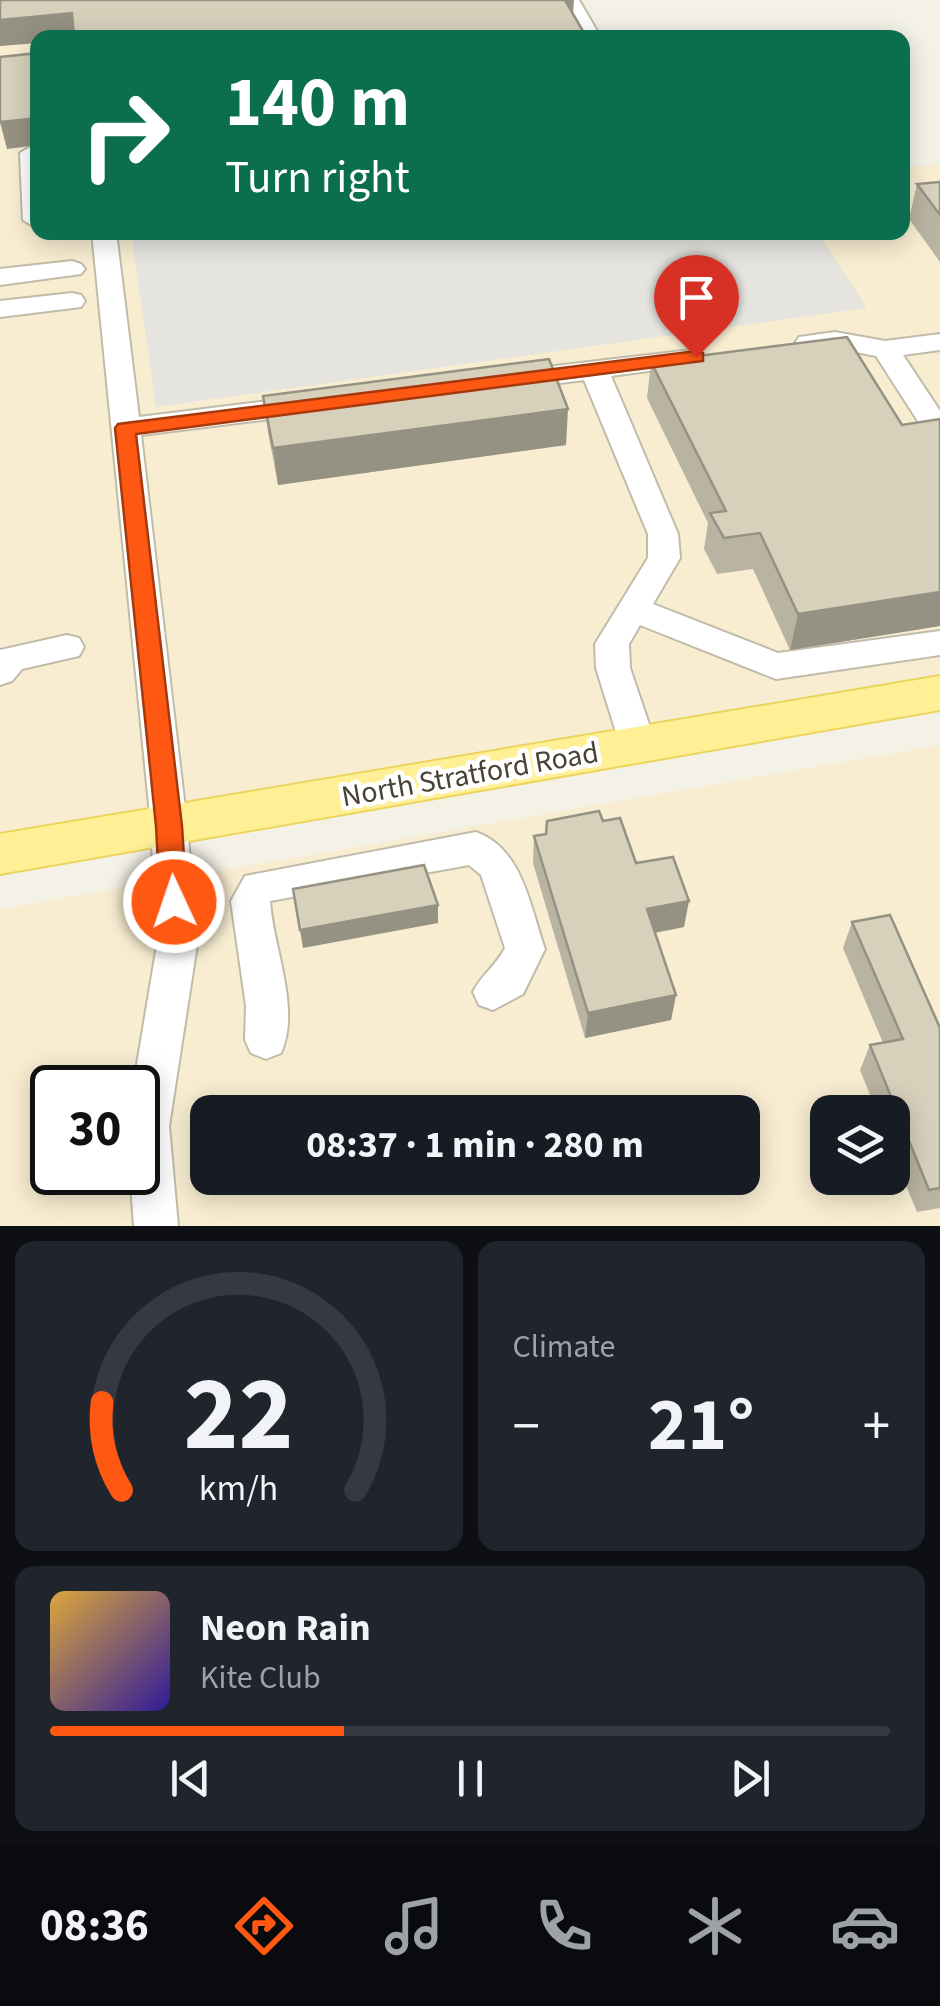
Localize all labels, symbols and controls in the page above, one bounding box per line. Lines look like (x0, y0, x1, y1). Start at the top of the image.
text: 140 m (225, 53, 410, 153)
icon: right (60, 70, 190, 200)
text: Turn right (225, 146, 410, 210)
pin (654, 255, 739, 358)
icon: arrive (669, 270, 724, 325)
street label: North Stratford Road (338, 731, 602, 818)
position arrow (122, 850, 226, 954)
speed limit sign: 30 (30, 1065, 160, 1195)
map controls (810, 1095, 910, 1195)
button: layers (810, 1095, 910, 1195)
text: 08:37 · 1 min · 280 m (306, 1118, 644, 1172)
text: Climate (513, 1324, 615, 1370)
text: 22 (184, 1342, 294, 1490)
text: 21° (648, 1372, 755, 1479)
text: − (513, 1388, 540, 1466)
text: + (863, 1388, 890, 1466)
text: km/h (199, 1463, 278, 1514)
text: Neon Rain (200, 1601, 371, 1655)
text: Kite Club (200, 1655, 321, 1701)
icon: previous (163, 1751, 218, 1806)
icon: pause (443, 1751, 498, 1806)
icon: next (723, 1751, 778, 1806)
icon: directions (229, 1891, 299, 1961)
icon: music (379, 1891, 449, 1961)
icon: phone (529, 1891, 599, 1961)
icon: climate (680, 1891, 750, 1961)
icon: car (830, 1891, 900, 1961)
text: 08:36 (40, 1894, 149, 1958)

